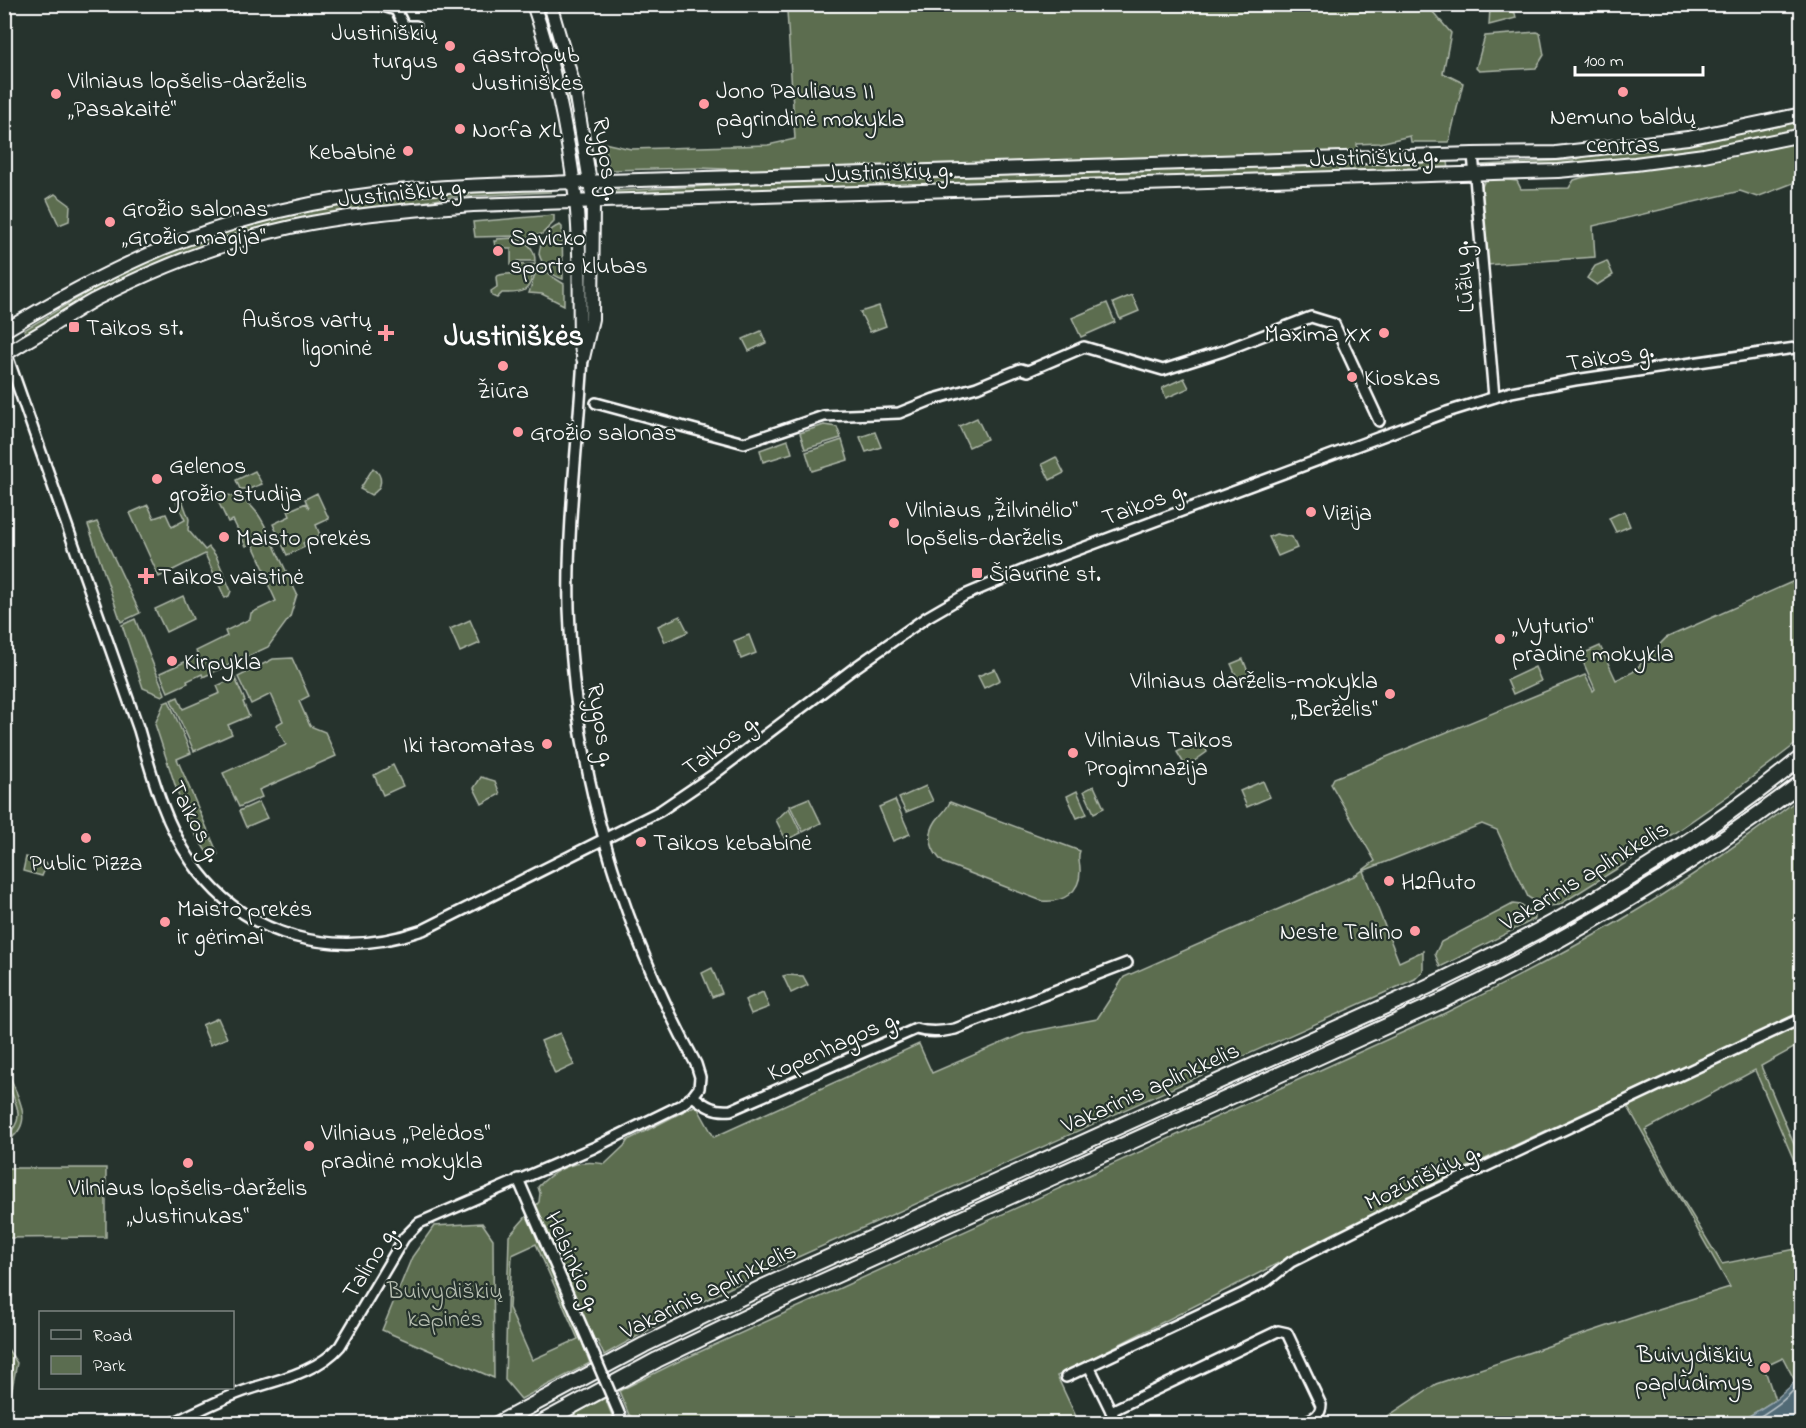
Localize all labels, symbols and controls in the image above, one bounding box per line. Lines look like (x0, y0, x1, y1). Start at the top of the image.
place label: Justiniškių turgus (331, 17, 438, 80)
marker: Justiniškių turgus (443, 39, 457, 53)
place label: Gastropub Justiniškės (472, 39, 584, 102)
scale bar (1575, 39, 1702, 77)
text: 100 m (1584, 49, 1624, 75)
marker: Gastropub Justiniškės (453, 61, 467, 75)
place label: Vilniaus lopšelis-darželis „Pasakaitė“ (67, 65, 307, 128)
place label: Jono Pauliaus II pagrindinė mokykla (716, 75, 905, 139)
marker: Nemuno baldų centras (1616, 85, 1630, 99)
marker: Vilniaus lopšelis-darželis „Pasakaitė“ (49, 87, 63, 101)
marker: Jono Pauliaus II pagrindinė mokykla (697, 97, 711, 111)
place label: Nemuno baldų centras (1550, 101, 1697, 164)
place label: Norfa XL (472, 114, 561, 149)
street label: Rygos g. (580, 115, 628, 204)
marker: Norfa XL (453, 122, 467, 136)
place label: Kebabinė (308, 136, 396, 171)
street label: Justiniškių g. (1309, 139, 1439, 178)
marker: Kebabinė (401, 144, 415, 158)
street label: Justiniškių g. (824, 154, 954, 193)
street label: Justiniškių g. (337, 170, 468, 219)
place label: Grožio salonas „Grožio magija“ (122, 193, 269, 256)
marker: Grožio salonas „Grožio magija“ (103, 215, 117, 229)
place label: Savicko sporto klubas (510, 222, 648, 285)
street label: Lūžių g. (1445, 239, 1486, 314)
marker: Savicko sporto klubas (491, 244, 505, 258)
place label: Aušros vartų ligoninė (242, 304, 372, 367)
place label: Taikos st. (86, 312, 184, 347)
district label: Justiniškės (444, 316, 584, 360)
place label: Maxima XX (1264, 318, 1372, 353)
marker: Taikos st. (67, 320, 81, 334)
marker: Aušros vartų ligoninė (377, 324, 395, 342)
marker: Maxima XX (1377, 326, 1391, 340)
street label: Taikos g. (1564, 334, 1657, 383)
marker: Žiūra (496, 359, 510, 373)
place label: Kioskas (1364, 362, 1440, 397)
marker: Kioskas (1345, 370, 1359, 384)
place label: Žiūra (477, 375, 529, 410)
place label: Grožio salonas (530, 417, 677, 452)
marker: Grožio salonas (511, 425, 525, 439)
place label: Gelenos grožio studija (168, 450, 302, 513)
marker: Gelenos grožio studija (150, 472, 164, 486)
street label: Taikos g. (1098, 474, 1192, 537)
place label: Vilniaus „Žilvinėlio“ lopšelis-darželis (905, 494, 1078, 557)
place label: Vizija (1322, 497, 1372, 532)
marker: Vizija (1304, 505, 1318, 519)
marker: Vilniaus „Žilvinėlio“ lopšelis-darželis (887, 516, 901, 530)
place label: Maisto prekės (236, 522, 371, 557)
marker: Maisto prekės (217, 530, 231, 544)
place label: Šiaurinė st. (989, 558, 1101, 593)
place label: Taikos vaistinė (158, 561, 304, 596)
marker: Šiaurinė st. (970, 566, 984, 580)
marker: Taikos vaistinė (139, 569, 153, 583)
place label: „Vyturio“ pradinė mokykla (1512, 610, 1674, 674)
marker: „Vyturio“ pradinė mokykla (1493, 632, 1507, 646)
place label: Kirpykla (184, 646, 261, 682)
marker: Kirpykla (165, 654, 179, 668)
place label: Vilniaus darželis-mokykla „Berželis“ (1129, 665, 1378, 728)
street label: Rygos g. (575, 681, 623, 770)
marker: Vilniaus darželis-mokykla „Berželis“ (1383, 687, 1397, 701)
street label: Taikos g. (676, 705, 767, 786)
place label: Vilniaus Taikos Progimnazija (1084, 724, 1233, 787)
place label: Iki taromatas (403, 729, 535, 764)
marker: Iki taromatas (540, 737, 554, 751)
marker: Vilniaus Taikos Progimnazija (1066, 746, 1080, 760)
street label: Taikos g. (158, 775, 230, 869)
street label: Vakarinis aplinkkelis (1493, 813, 1676, 942)
place label: Taikos kebabinė (653, 827, 812, 862)
marker: Public Pizza (79, 831, 93, 845)
marker: Taikos kebabinė (634, 835, 648, 849)
place label: Public Pizza (30, 847, 142, 882)
place label: H2Auto (1401, 866, 1476, 901)
marker: H2Auto (1382, 874, 1396, 888)
place label: Maisto prekės ir gėrimai (177, 893, 312, 956)
marker: Maisto prekės ir gėrimai (158, 915, 172, 929)
place label: Neste Talino (1280, 916, 1403, 951)
marker: Neste Talino (1408, 924, 1422, 938)
street label: Kopenhagos g. (762, 1003, 906, 1092)
street label: Vakarinis aplinkkelis (1055, 1034, 1246, 1145)
place label: Vilniaus „Pelėdos“ pradinė mokykla (320, 1117, 491, 1181)
street label: Mozūriškių g. (1359, 1135, 1487, 1221)
marker: Vilniaus „Pelėdos“ pradinė mokykla (302, 1139, 316, 1153)
marker: Vilniaus lopšelis-darželis „Justinukas“ (181, 1156, 195, 1170)
place label: Vilniaus lopšelis-darželis „Justinukas“ (67, 1172, 308, 1235)
street label: Helsinkio g. (534, 1206, 609, 1318)
street label: Talino g. (335, 1220, 407, 1307)
street label: Vakarinis aplinkkelis (614, 1235, 803, 1350)
park label: Buivydiškių kapinės (386, 1275, 503, 1338)
legend (39, 1311, 234, 1389)
text: Road (93, 1324, 132, 1350)
place label: Buivydiškių paplūdimys (1635, 1339, 1753, 1403)
text: Park (93, 1354, 126, 1380)
marker: Buivydiškių paplūdimys (1758, 1361, 1772, 1375)

